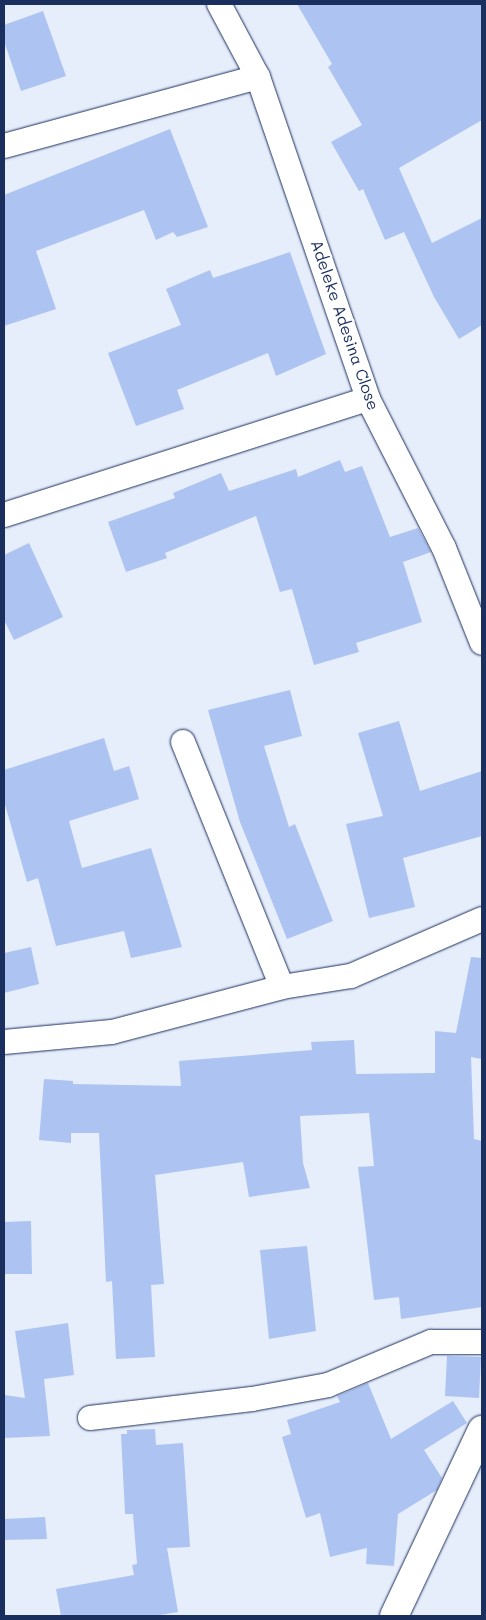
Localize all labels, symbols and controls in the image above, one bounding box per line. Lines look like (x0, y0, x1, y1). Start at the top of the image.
street label: Adeleke Adesina Close (307, 237, 383, 413)

